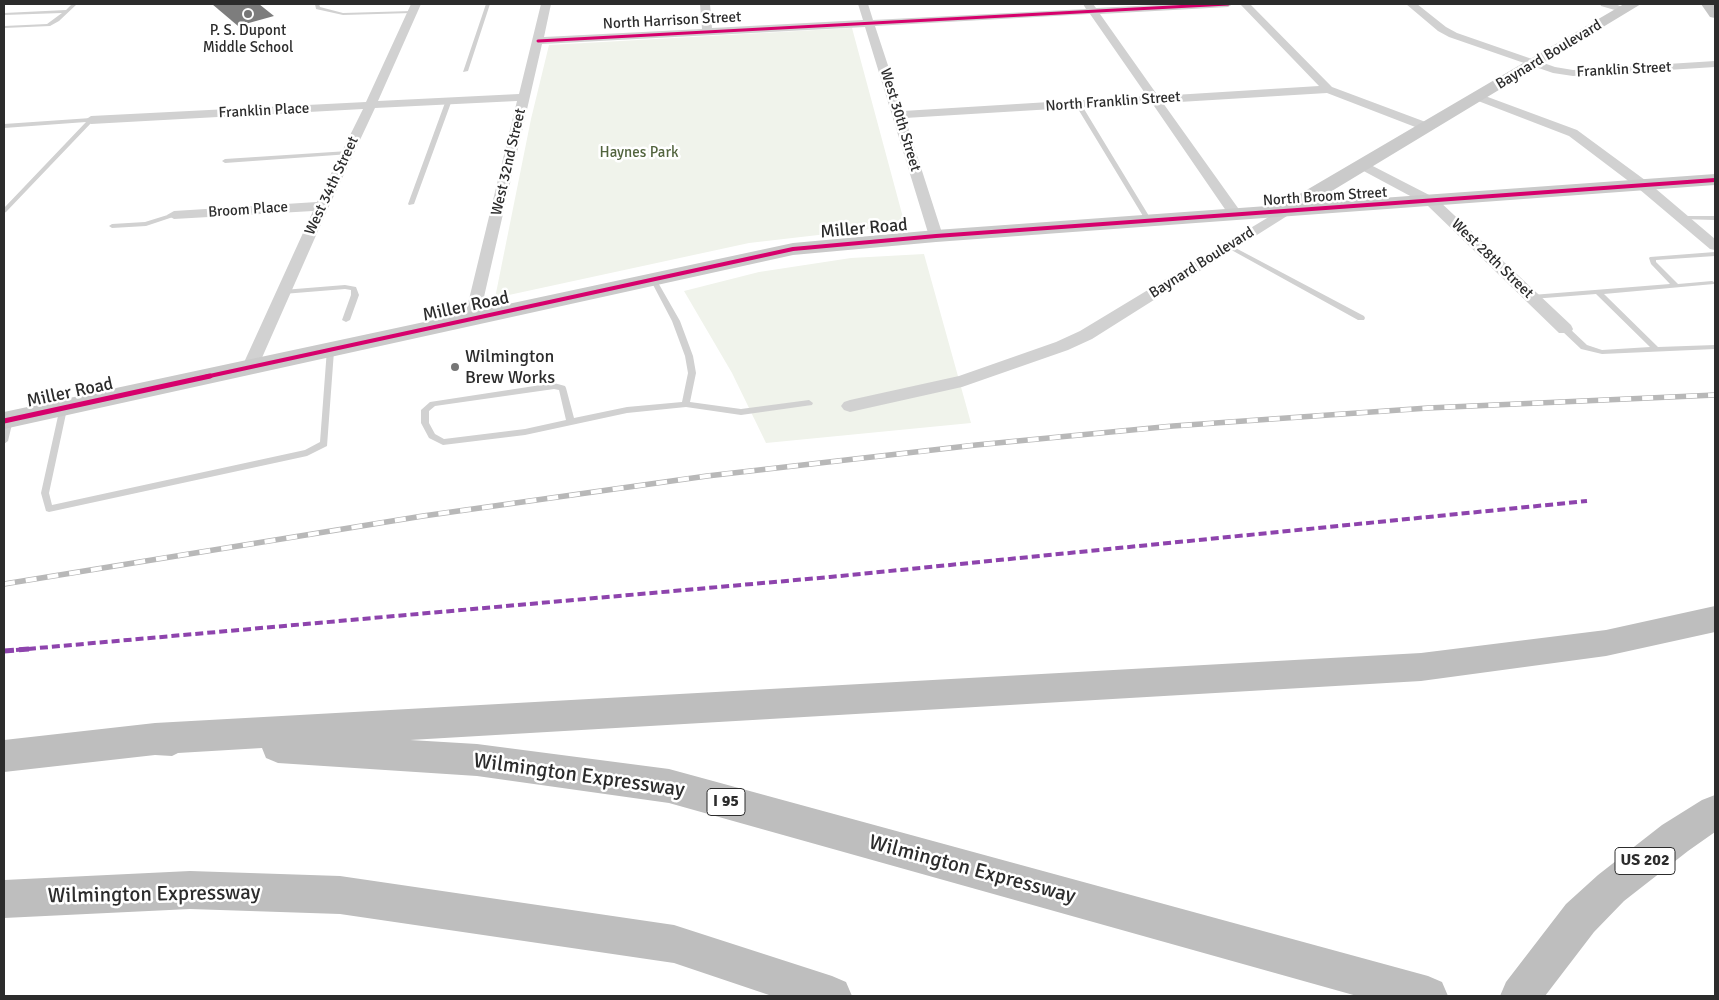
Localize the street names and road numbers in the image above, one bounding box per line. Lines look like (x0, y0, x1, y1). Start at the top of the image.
street label: North Harrison Street (602, 8, 742, 34)
street label: Baynard Boulevard (1493, 16, 1605, 94)
street label: Franklin Street (1576, 59, 1672, 81)
street label: West 30th Street (876, 66, 924, 174)
street label: North Franklin Street (1045, 88, 1181, 116)
street label: Franklin Place (218, 100, 310, 122)
street label: West 32nd Street (488, 107, 530, 217)
street label: West 34th Street (301, 134, 363, 238)
street label: North Broom Street (1262, 184, 1388, 210)
street label: Broom Place (208, 198, 288, 222)
street label: Miller Road (819, 214, 909, 244)
street label: West 28th Street (1447, 215, 1537, 303)
street label: Baynard Boulevard (1146, 223, 1258, 303)
street label: Miller Road (421, 287, 511, 327)
street label: Miller Road (25, 373, 115, 413)
street label: Wilmington Expressway (472, 749, 686, 803)
road number: I 95 (707, 789, 745, 816)
street label: Wilmington Expressway (866, 830, 1078, 910)
road number: US 202 (1615, 848, 1675, 874)
street label: Wilmington Expressway (47, 881, 261, 909)

